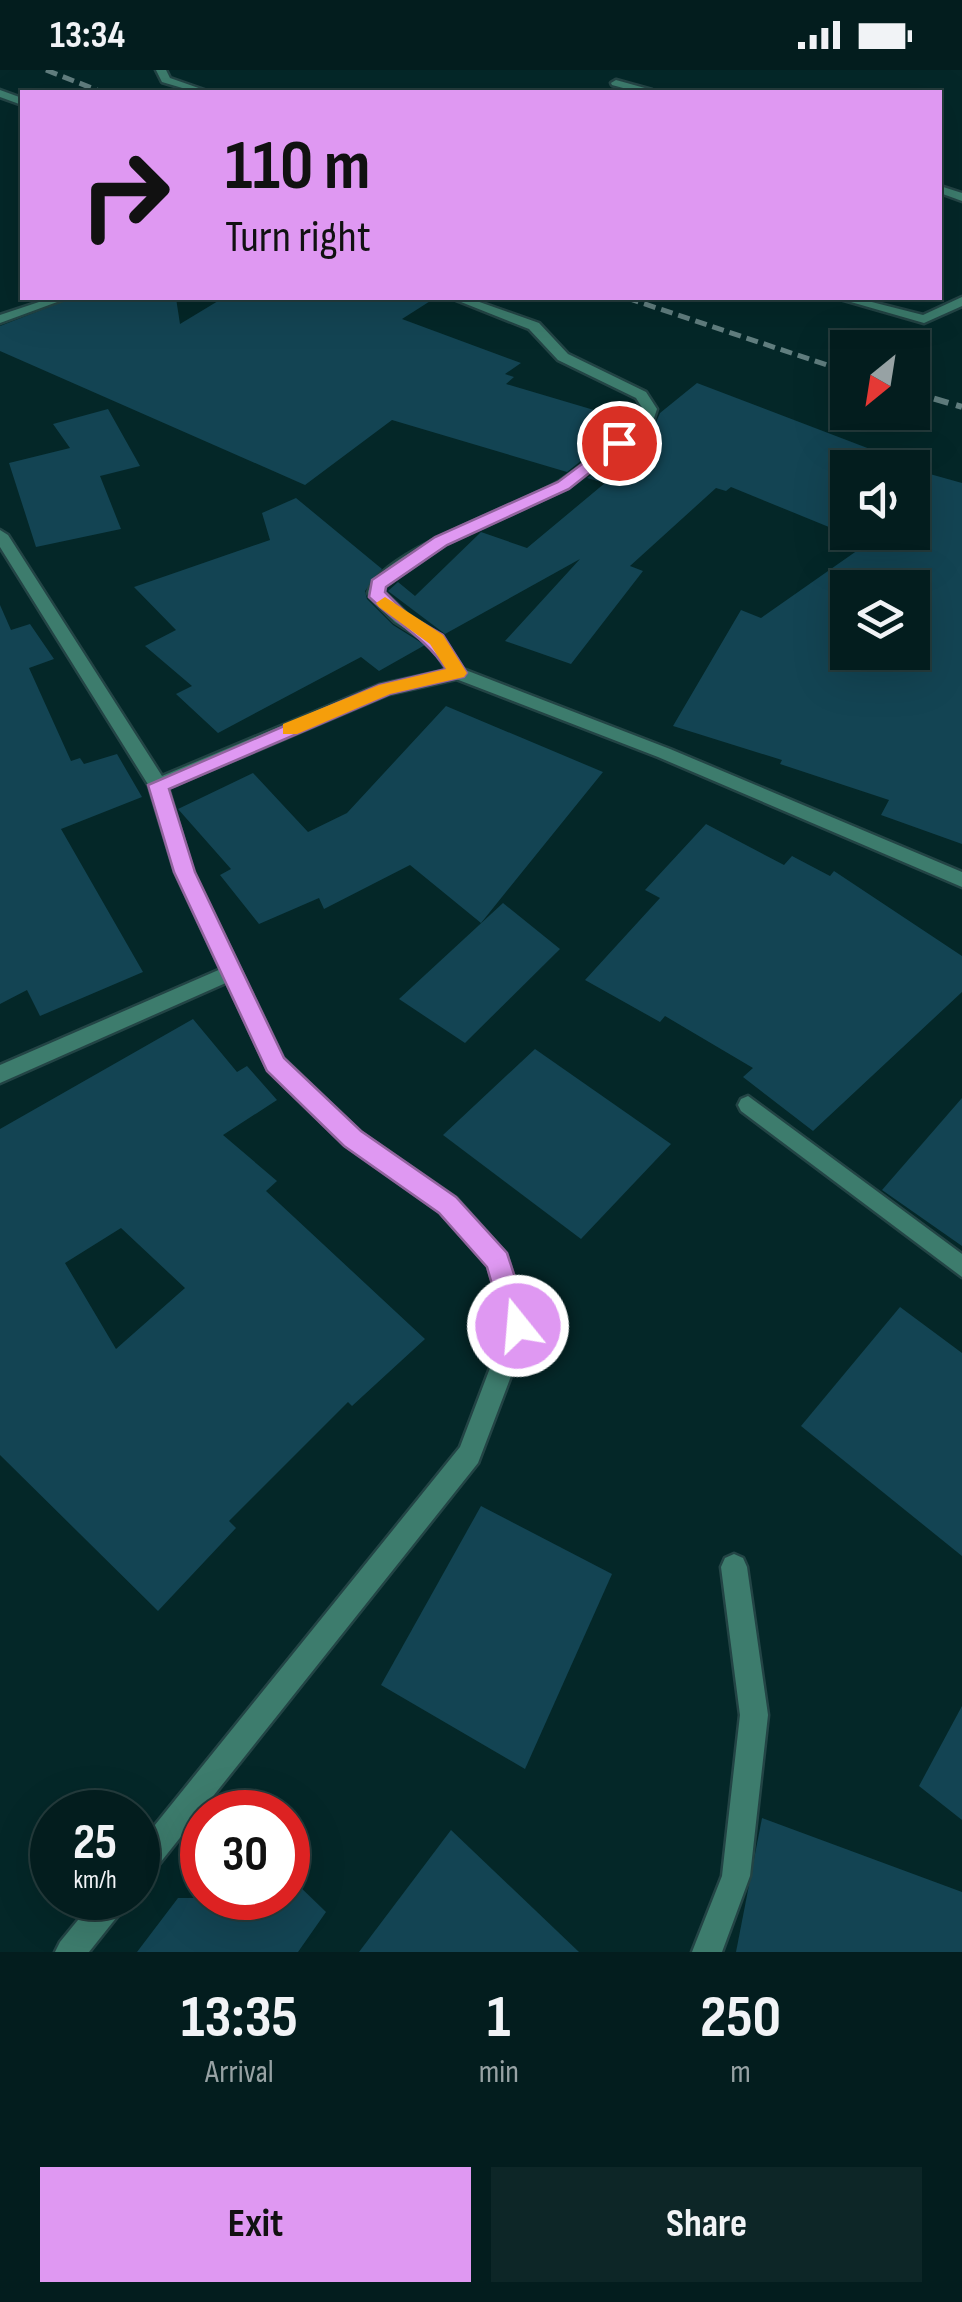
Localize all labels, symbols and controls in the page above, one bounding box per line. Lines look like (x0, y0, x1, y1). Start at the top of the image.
text: 13:34 (50, 13, 125, 58)
text: 110 m (225, 125, 371, 209)
icon: right (60, 130, 190, 260)
text: Turn right (225, 210, 371, 265)
north arrow (830, 330, 930, 430)
map controls (830, 330, 930, 670)
pin (577, 401, 662, 486)
icon: arrive (592, 416, 647, 471)
button: sound (830, 450, 930, 550)
button: layers (830, 570, 930, 670)
position arrow (466, 1274, 570, 1378)
speed limit sign: 30 (180, 1790, 310, 1920)
text: 25 (73, 1813, 117, 1873)
text: km/h (73, 1865, 117, 1896)
text: 13:35 (181, 1982, 298, 2054)
text: 1 (487, 1982, 511, 2054)
text: 250 (700, 1982, 781, 2054)
text: Arrival (205, 2053, 274, 2092)
text: min (479, 2053, 519, 2092)
text: m (730, 2053, 751, 2092)
button: Exit (40, 2167, 471, 2282)
button: Share (491, 2167, 922, 2282)

